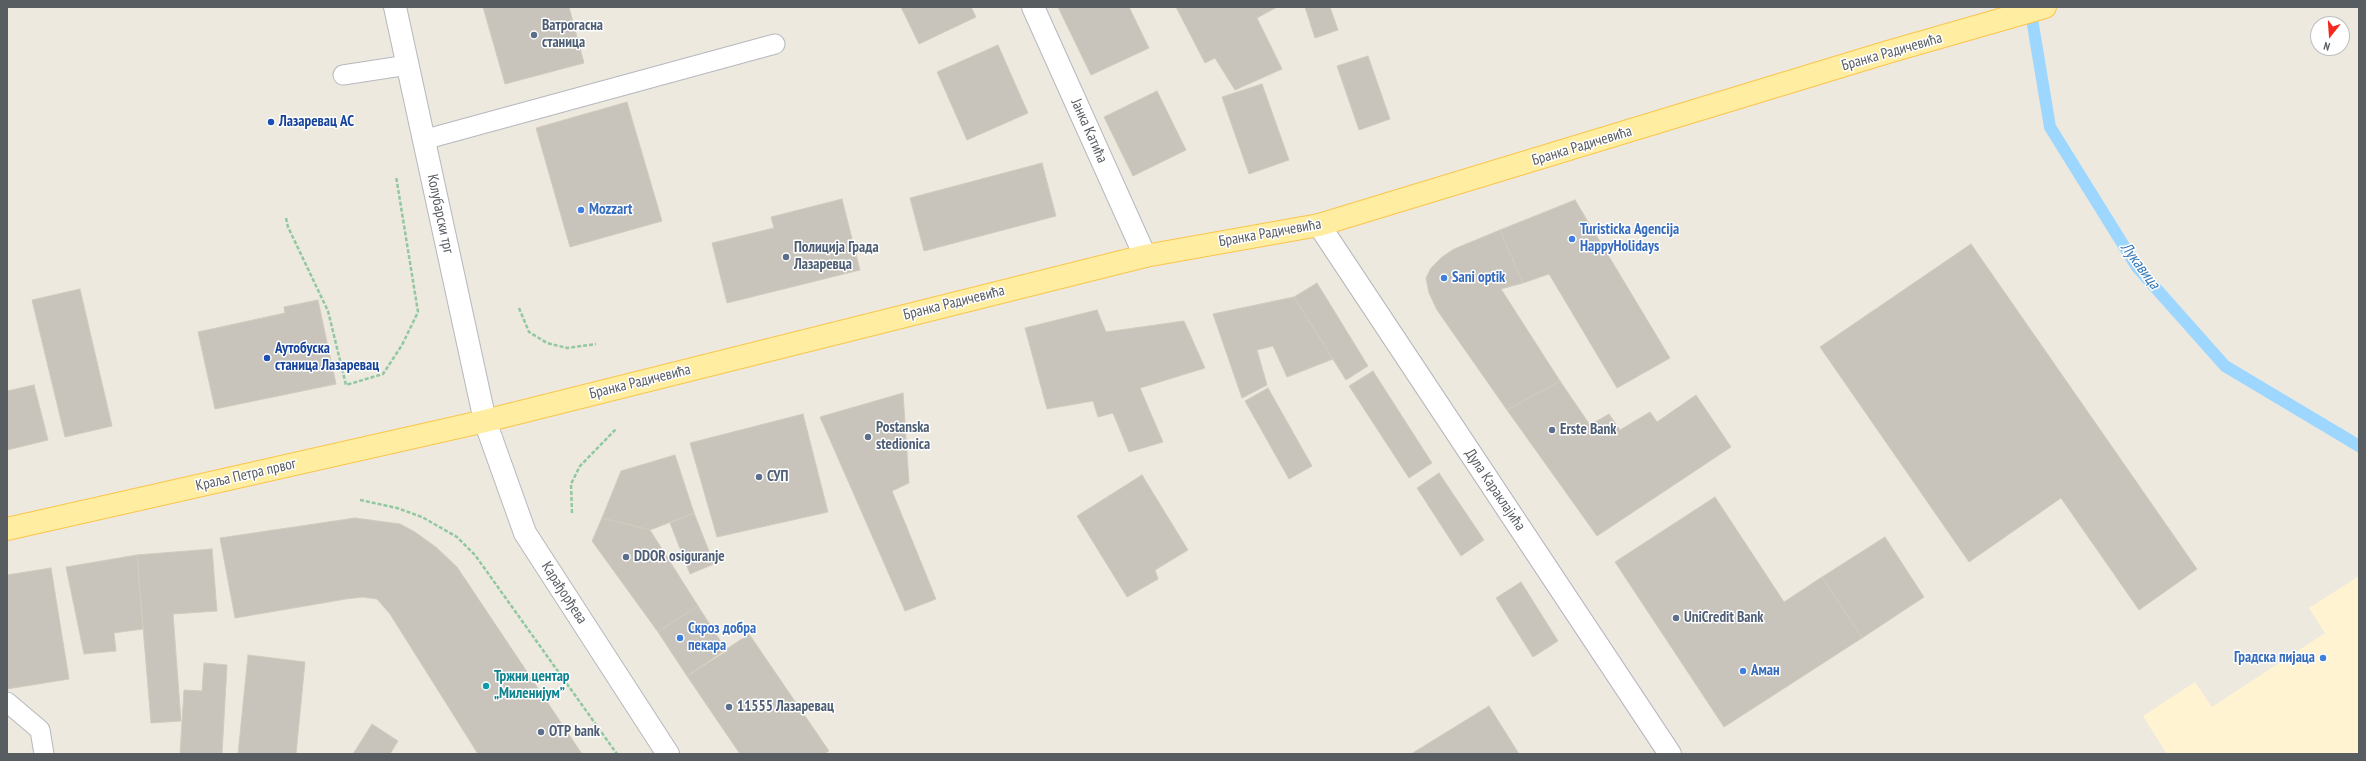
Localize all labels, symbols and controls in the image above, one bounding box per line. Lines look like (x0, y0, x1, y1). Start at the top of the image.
north arrow (2310, 16, 2350, 56)
place label: Ватрогасна станица (542, 17, 603, 52)
street label: Бранка Радичевића (1840, 29, 1944, 75)
marker: Ватрогасна станица (529, 30, 539, 40)
text: N (2322, 39, 2332, 54)
street label: Јанка Катића (1067, 96, 1111, 166)
place label: Лазаревац АС (279, 113, 354, 131)
marker: Лазаревац АС (266, 117, 276, 127)
street label: Бранка Радичевића (1530, 122, 1634, 170)
street label: Колубарски трг (423, 173, 457, 255)
place label: Mozzart (589, 201, 632, 219)
marker: Mozzart (576, 205, 586, 215)
street label: Бранка Радичевића (1217, 215, 1323, 251)
place label: Turisticka Agencija HappyHolidays (1580, 221, 1679, 256)
marker: Turisticka Agencija HappyHolidays (1567, 234, 1577, 244)
place label: Полиција Града Лазаревца (794, 239, 879, 274)
water label: Лукавица (2116, 239, 2164, 293)
marker: Полиција Града Лазаревца (781, 252, 791, 262)
place label: Sani optik (1452, 269, 1505, 287)
marker: Sani optik (1439, 273, 1449, 283)
street label: Бранка Радичевића (902, 282, 1006, 324)
place label: Аутобуска станица Лазаревац (275, 340, 379, 375)
marker: Аутобуска станица Лазаревац (262, 353, 272, 363)
street label: Бранка Радичевића (588, 361, 692, 403)
place label: Postanska stedionica (876, 419, 930, 454)
place label: Erste Bank (1560, 421, 1616, 439)
marker: Erste Bank (1547, 425, 1557, 435)
marker: Postanska stedionica (863, 432, 873, 442)
street label: Дула Караклајића (1461, 446, 1529, 534)
street label: Краља Петра првог (194, 455, 298, 495)
place label: СУП (767, 468, 788, 486)
marker: СУП (754, 472, 764, 482)
place label: DDOR osiguranje (634, 548, 725, 566)
marker: DDOR osiguranje (621, 552, 631, 562)
street label: Карађорђева (537, 559, 591, 627)
place label: UniCredit Bank (1684, 609, 1763, 627)
marker: UniCredit Bank (1671, 613, 1681, 623)
place label: Скроз добра пекара (688, 620, 756, 655)
marker: Скроз добра пекара (675, 633, 685, 643)
place label: Градска пијаца (2234, 649, 2315, 667)
marker: Градска пијаца (2318, 653, 2328, 663)
place label: Аман (1751, 662, 1780, 680)
marker: Аман (1738, 666, 1748, 676)
place label: Тржни центар „Миленијум” (494, 668, 570, 703)
marker: Тржни центар „Миленијум” (481, 681, 491, 691)
place label: 11555 Лазаревац (737, 698, 834, 716)
marker: 11555 Лазаревац (724, 702, 734, 712)
place label: OTP bank (549, 723, 600, 741)
marker: OTP bank (536, 727, 546, 737)

